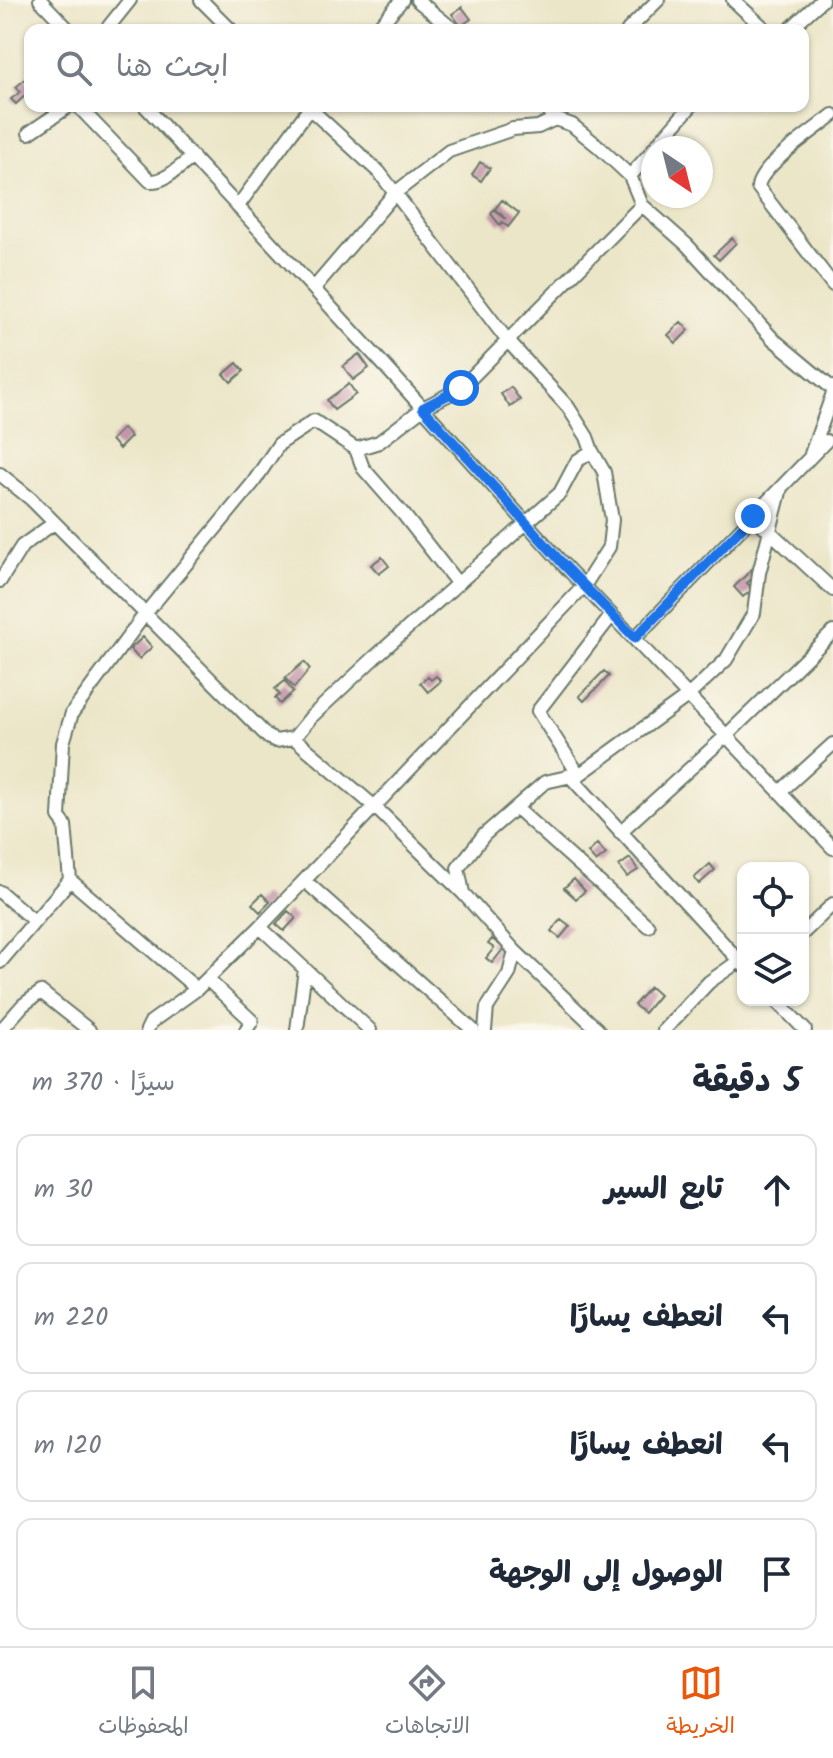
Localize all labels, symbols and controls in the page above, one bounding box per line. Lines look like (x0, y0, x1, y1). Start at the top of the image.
search box (24, 24, 809, 112)
text: ابحث هنا (116, 44, 228, 92)
icon: search (52, 46, 96, 90)
north arrow (641, 136, 713, 208)
route start (443, 370, 479, 406)
route end (735, 498, 771, 534)
map controls (737, 862, 809, 1006)
button: locate (737, 862, 809, 934)
button: layers (737, 934, 809, 1006)
text: 5 دقيقة (692, 1055, 801, 1109)
text: سيرًا · 370 m (32, 1062, 175, 1104)
text: تابع السير (605, 1166, 723, 1214)
icon: ahead (755, 1168, 799, 1212)
text: 30 m (34, 1169, 93, 1211)
text: انعطف يسارًا (570, 1294, 723, 1342)
icon: left (755, 1296, 799, 1340)
text: 220 m (34, 1297, 108, 1339)
text: انعطف يسارًا (570, 1422, 723, 1470)
icon: left (755, 1424, 799, 1468)
text: 120 m (34, 1425, 101, 1467)
text: الوصول إلى الوجهة (489, 1550, 723, 1598)
icon: arrive (755, 1552, 799, 1596)
tab: المحفوظات (98, 1661, 189, 1745)
tab: الاتجاهات (385, 1661, 470, 1745)
tab: الخريطة (666, 1661, 735, 1745)

